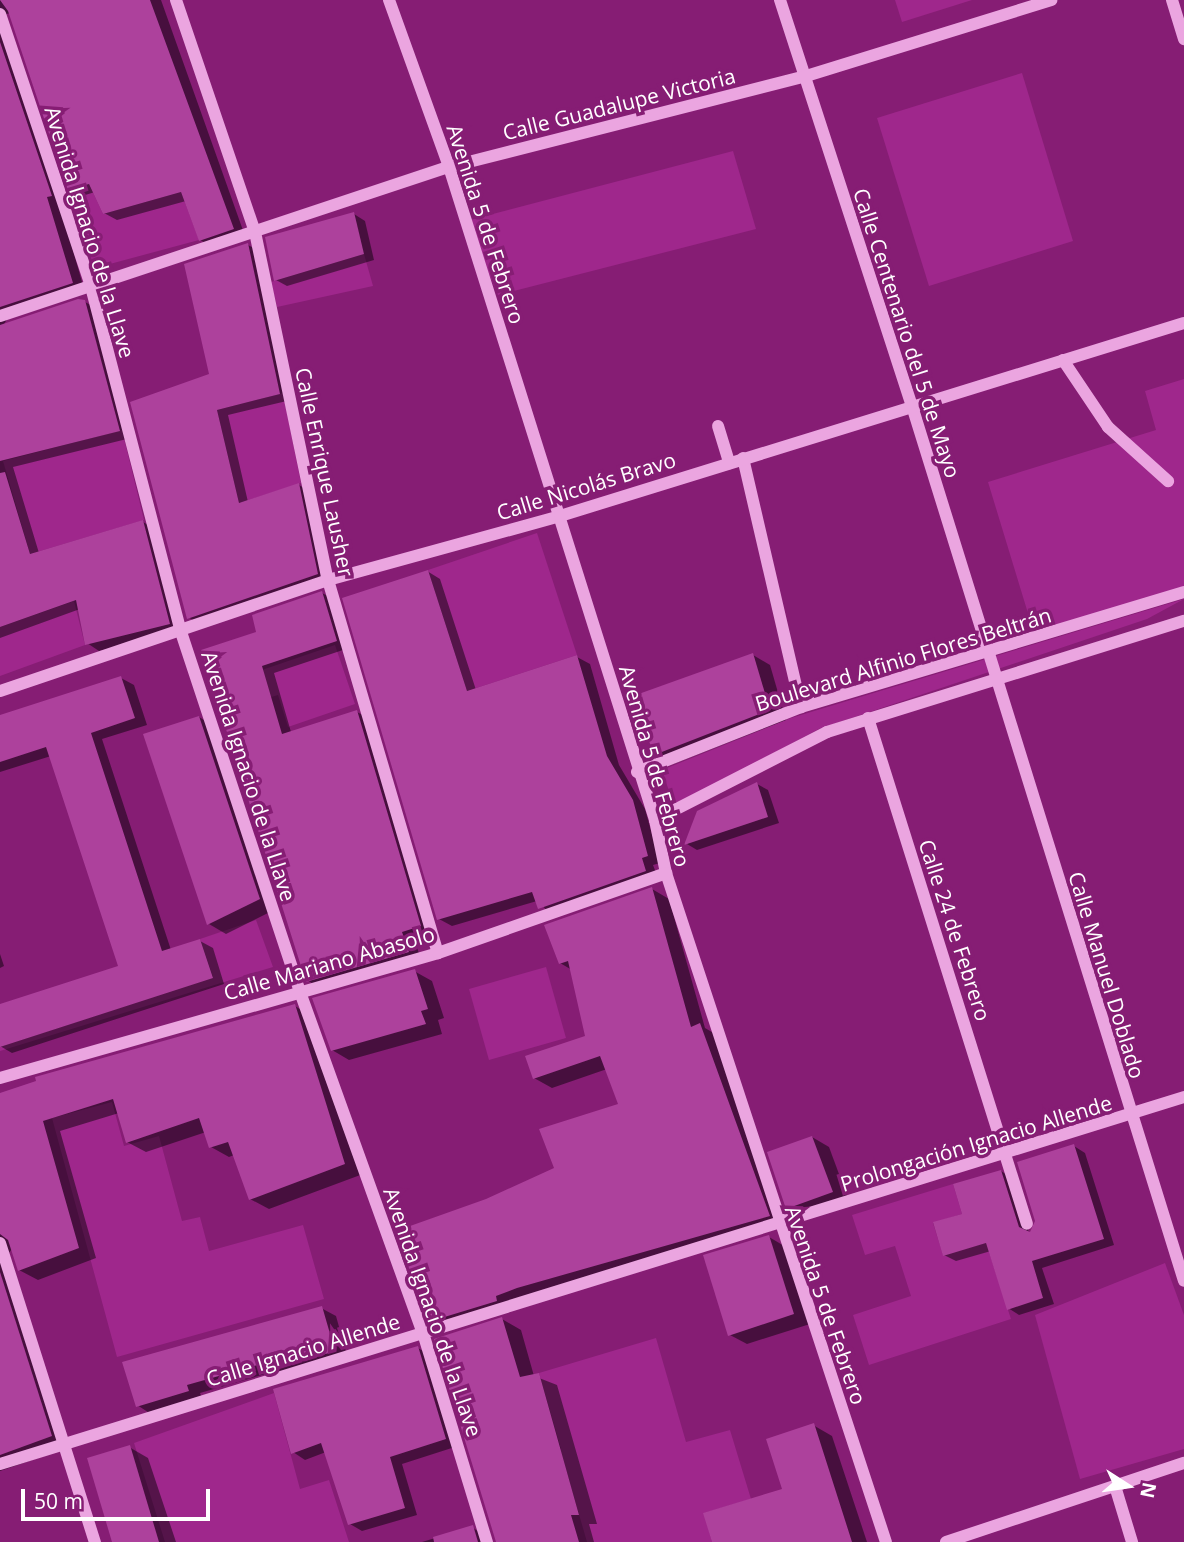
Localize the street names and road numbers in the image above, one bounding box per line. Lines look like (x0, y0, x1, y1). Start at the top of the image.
street label: Calle Guadalupe Victoria (500, 63, 738, 145)
street label: Avenida Ignacio de la Llave (40, 103, 140, 361)
street label: Avenida 5 de Febrero (442, 121, 530, 327)
street label: Calle Centenario del 5 de Mayo (848, 185, 966, 481)
street label: Calle Enrique Lausher (291, 365, 359, 579)
street label: Calle Nicolás Bravo (493, 447, 679, 525)
street label: Boulevard Alfinio Flores Beltrán (752, 602, 1054, 716)
street label: Avenida Ignacio de la Llave (197, 648, 301, 904)
street label: Avenida 5 de Febrero (614, 662, 696, 870)
street label: Calle 24 de Febrero (914, 836, 996, 1024)
street label: Calle Manuel Doblado (1064, 869, 1150, 1081)
street label: Calle Mariano Abasolo (221, 921, 437, 1005)
street label: Prolongación Ignacio Allende (837, 1090, 1115, 1196)
street label: Avenida Ignacio de la Llave (378, 1184, 488, 1440)
street label: Avenida 5 de Febrero (780, 1202, 872, 1408)
street label: Calle Ignacio Allende (203, 1309, 403, 1391)

